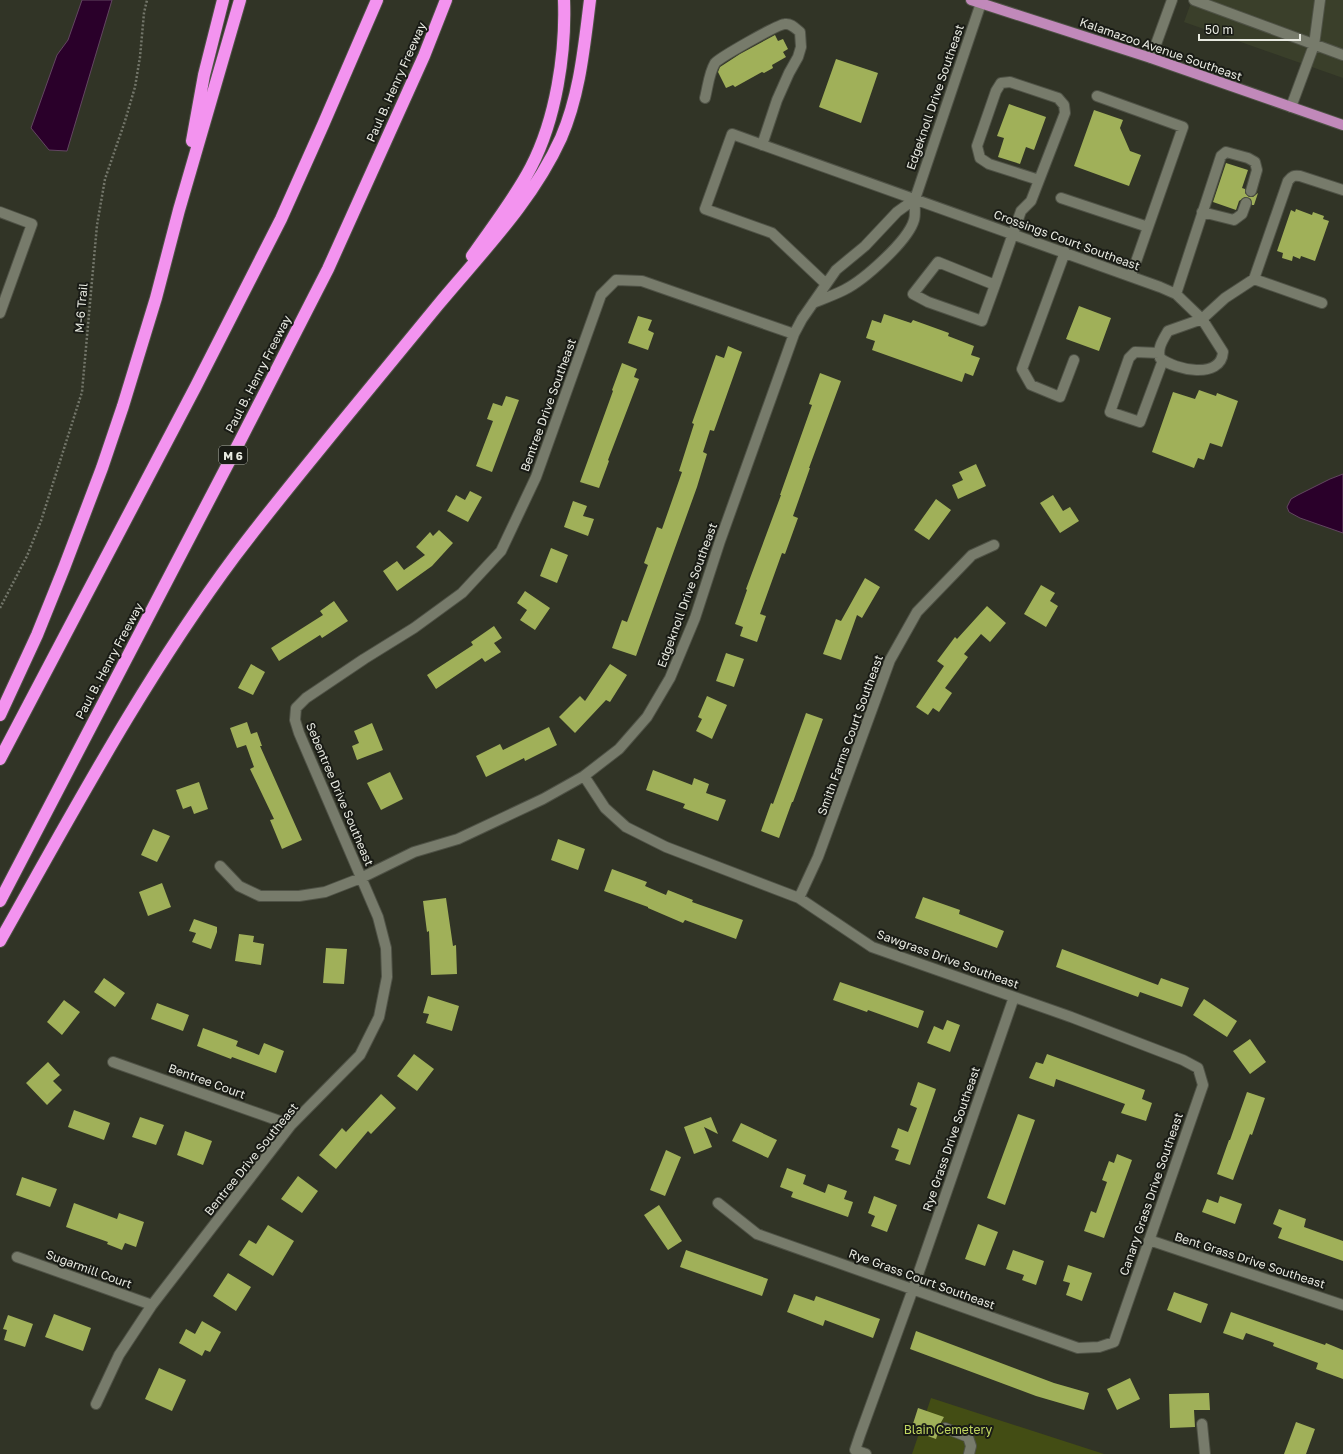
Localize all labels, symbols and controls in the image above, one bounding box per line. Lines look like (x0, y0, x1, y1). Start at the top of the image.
street label: Kalamazoo Avenue Southeast (1078, 14, 1245, 84)
scale bar (1199, 16, 1300, 42)
street label: Paul B. Henry Freeway (363, 19, 429, 144)
street label: Edgeknoll Drive Southeast (903, 22, 967, 172)
text: 50 m (1205, 22, 1233, 37)
street label: Crossings Court Southeast (992, 207, 1142, 274)
street label: M-6 Trail (71, 282, 91, 334)
street label: Paul B. Henry Freeway (222, 313, 294, 435)
street label: Bentree Drive Southeast (517, 336, 579, 474)
road number: M 6 (219, 446, 247, 464)
street label: Edgeknoll Drive Southeast (654, 520, 720, 669)
street label: Paul B. Henry Freeway (72, 600, 146, 722)
street label: Smith Farms Court Southeast (814, 653, 886, 817)
street label: Sebentree Drive Southeast (303, 720, 377, 868)
street label: Sawgrass Drive Southeast (875, 926, 1021, 992)
street label: Bentree Court (166, 1060, 248, 1102)
street label: Rye Grass Drive Southeast (919, 1064, 983, 1213)
street label: Bentree Drive Southeast (201, 1100, 301, 1218)
street label: Canary Grass Drive Southeast (1116, 1110, 1186, 1277)
street label: Bent Grass Drive Southeast (1173, 1229, 1327, 1292)
street label: Rye Grass Court Southeast (847, 1245, 997, 1313)
street label: Sugarmill Court (44, 1246, 134, 1292)
park label: Blain Cemetery (904, 1422, 993, 1437)

